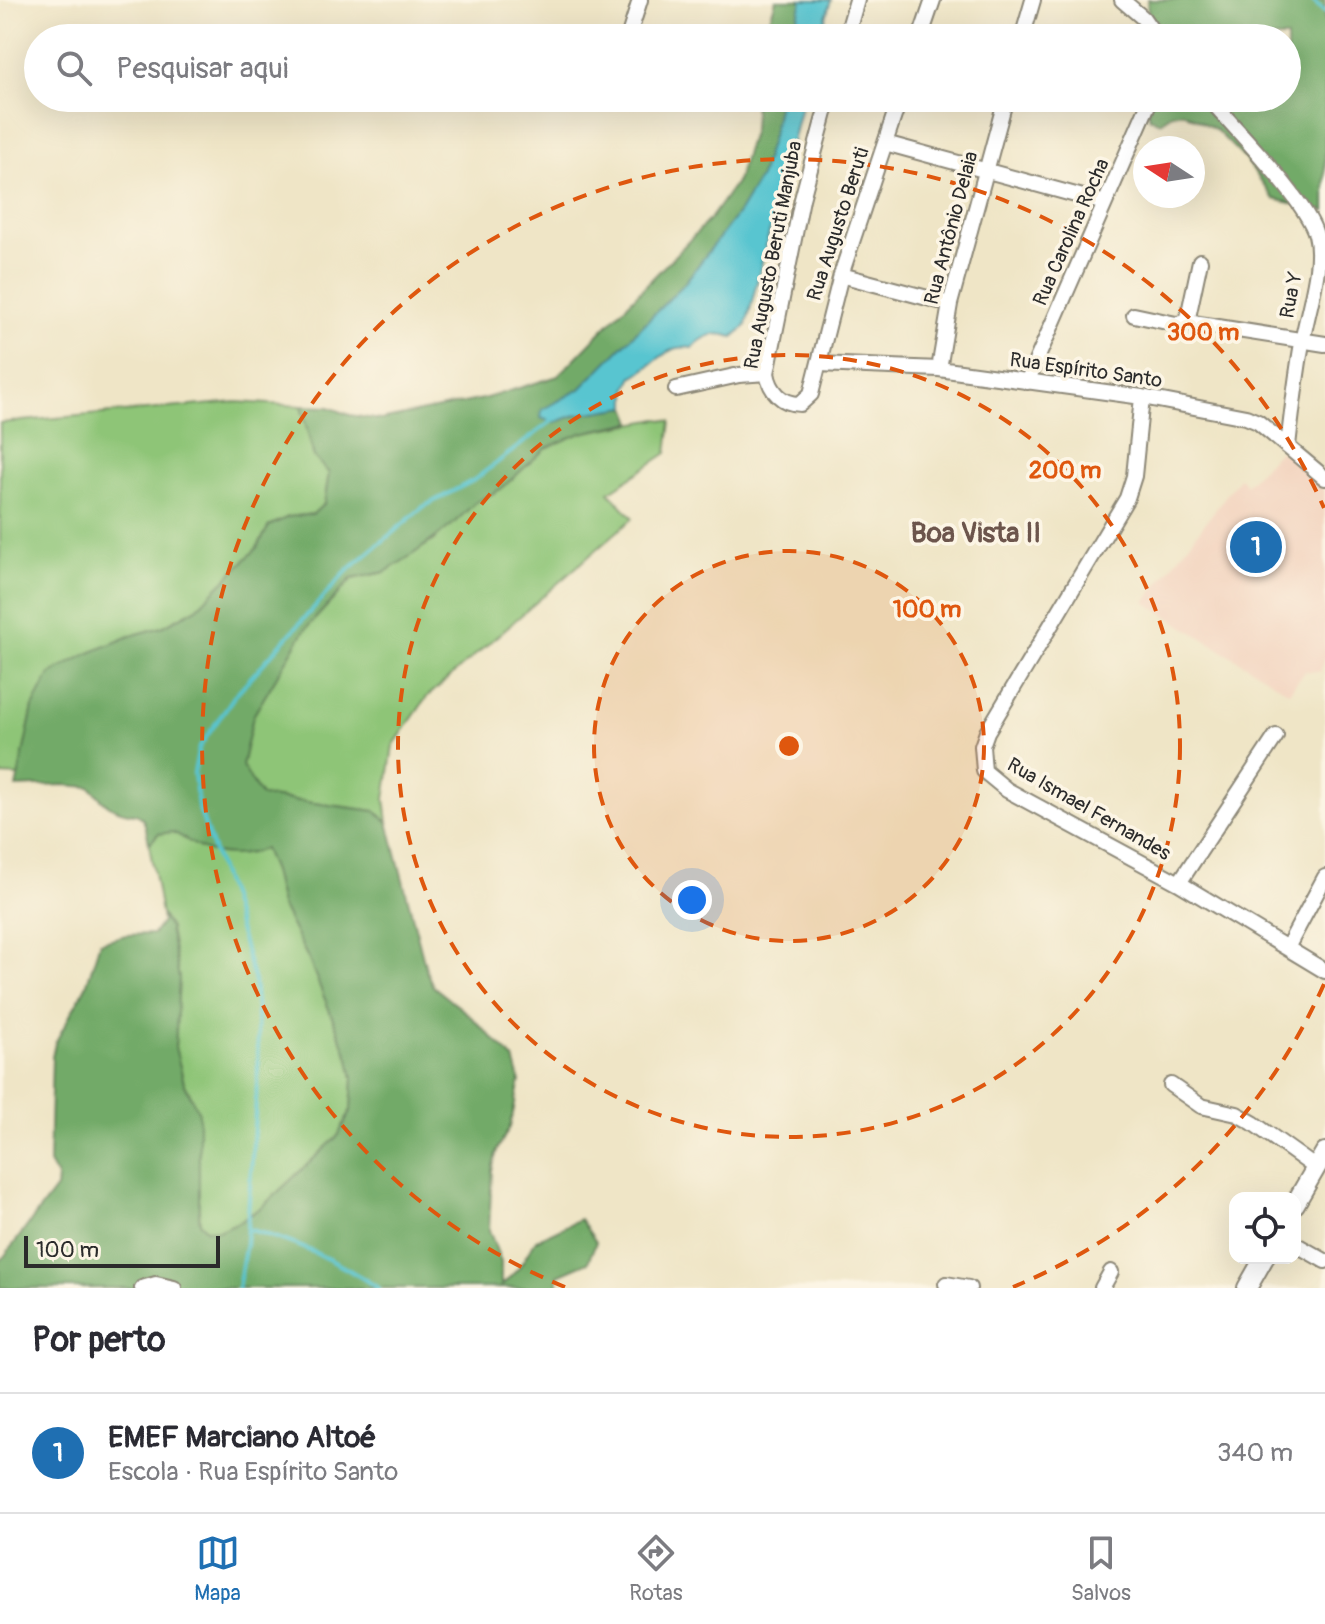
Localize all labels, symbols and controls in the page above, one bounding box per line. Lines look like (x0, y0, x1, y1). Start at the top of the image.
search box (24, 24, 1301, 112)
icon: search (52, 46, 96, 90)
text: Pesquisar aqui (116, 50, 288, 87)
north arrow (1133, 136, 1205, 208)
street label: Rua Augusto Beruti Manjuba (739, 139, 807, 371)
street label: Rua Augusto Beruti (801, 144, 875, 304)
street label: Rua Antônio Delaia (919, 149, 983, 307)
street label: Rua Carolina Rocha (1027, 154, 1115, 310)
street label: Rua Y (1274, 269, 1308, 320)
text: 300 m (1167, 318, 1239, 347)
street label: Rua Espírito Santo (1008, 347, 1164, 393)
text: 200 m (1029, 456, 1101, 485)
district label: Boa Vista II (911, 516, 1041, 551)
pin: 1 (1230, 517, 1282, 577)
text: 100 m (893, 595, 961, 624)
centre of rings (775, 732, 803, 760)
street label: Rua Ismael Fernandes (1003, 752, 1175, 866)
your location (672, 880, 712, 920)
map controls (1229, 1192, 1301, 1264)
button: locate (1229, 1192, 1301, 1264)
scale bar (24, 1232, 220, 1268)
text: 100 m (36, 1236, 99, 1264)
text: Por perto (32, 1319, 165, 1362)
text: EMEF Marciano Altoé (108, 1419, 376, 1456)
text: 1 (53, 1437, 63, 1469)
text: 340 m (1217, 1437, 1293, 1469)
text: Escola · Rua Espírito Santo (108, 1456, 398, 1488)
tab: Mapa (194, 1531, 241, 1607)
tab: Rotas (629, 1531, 683, 1607)
tab: Salvos (1071, 1531, 1131, 1607)

